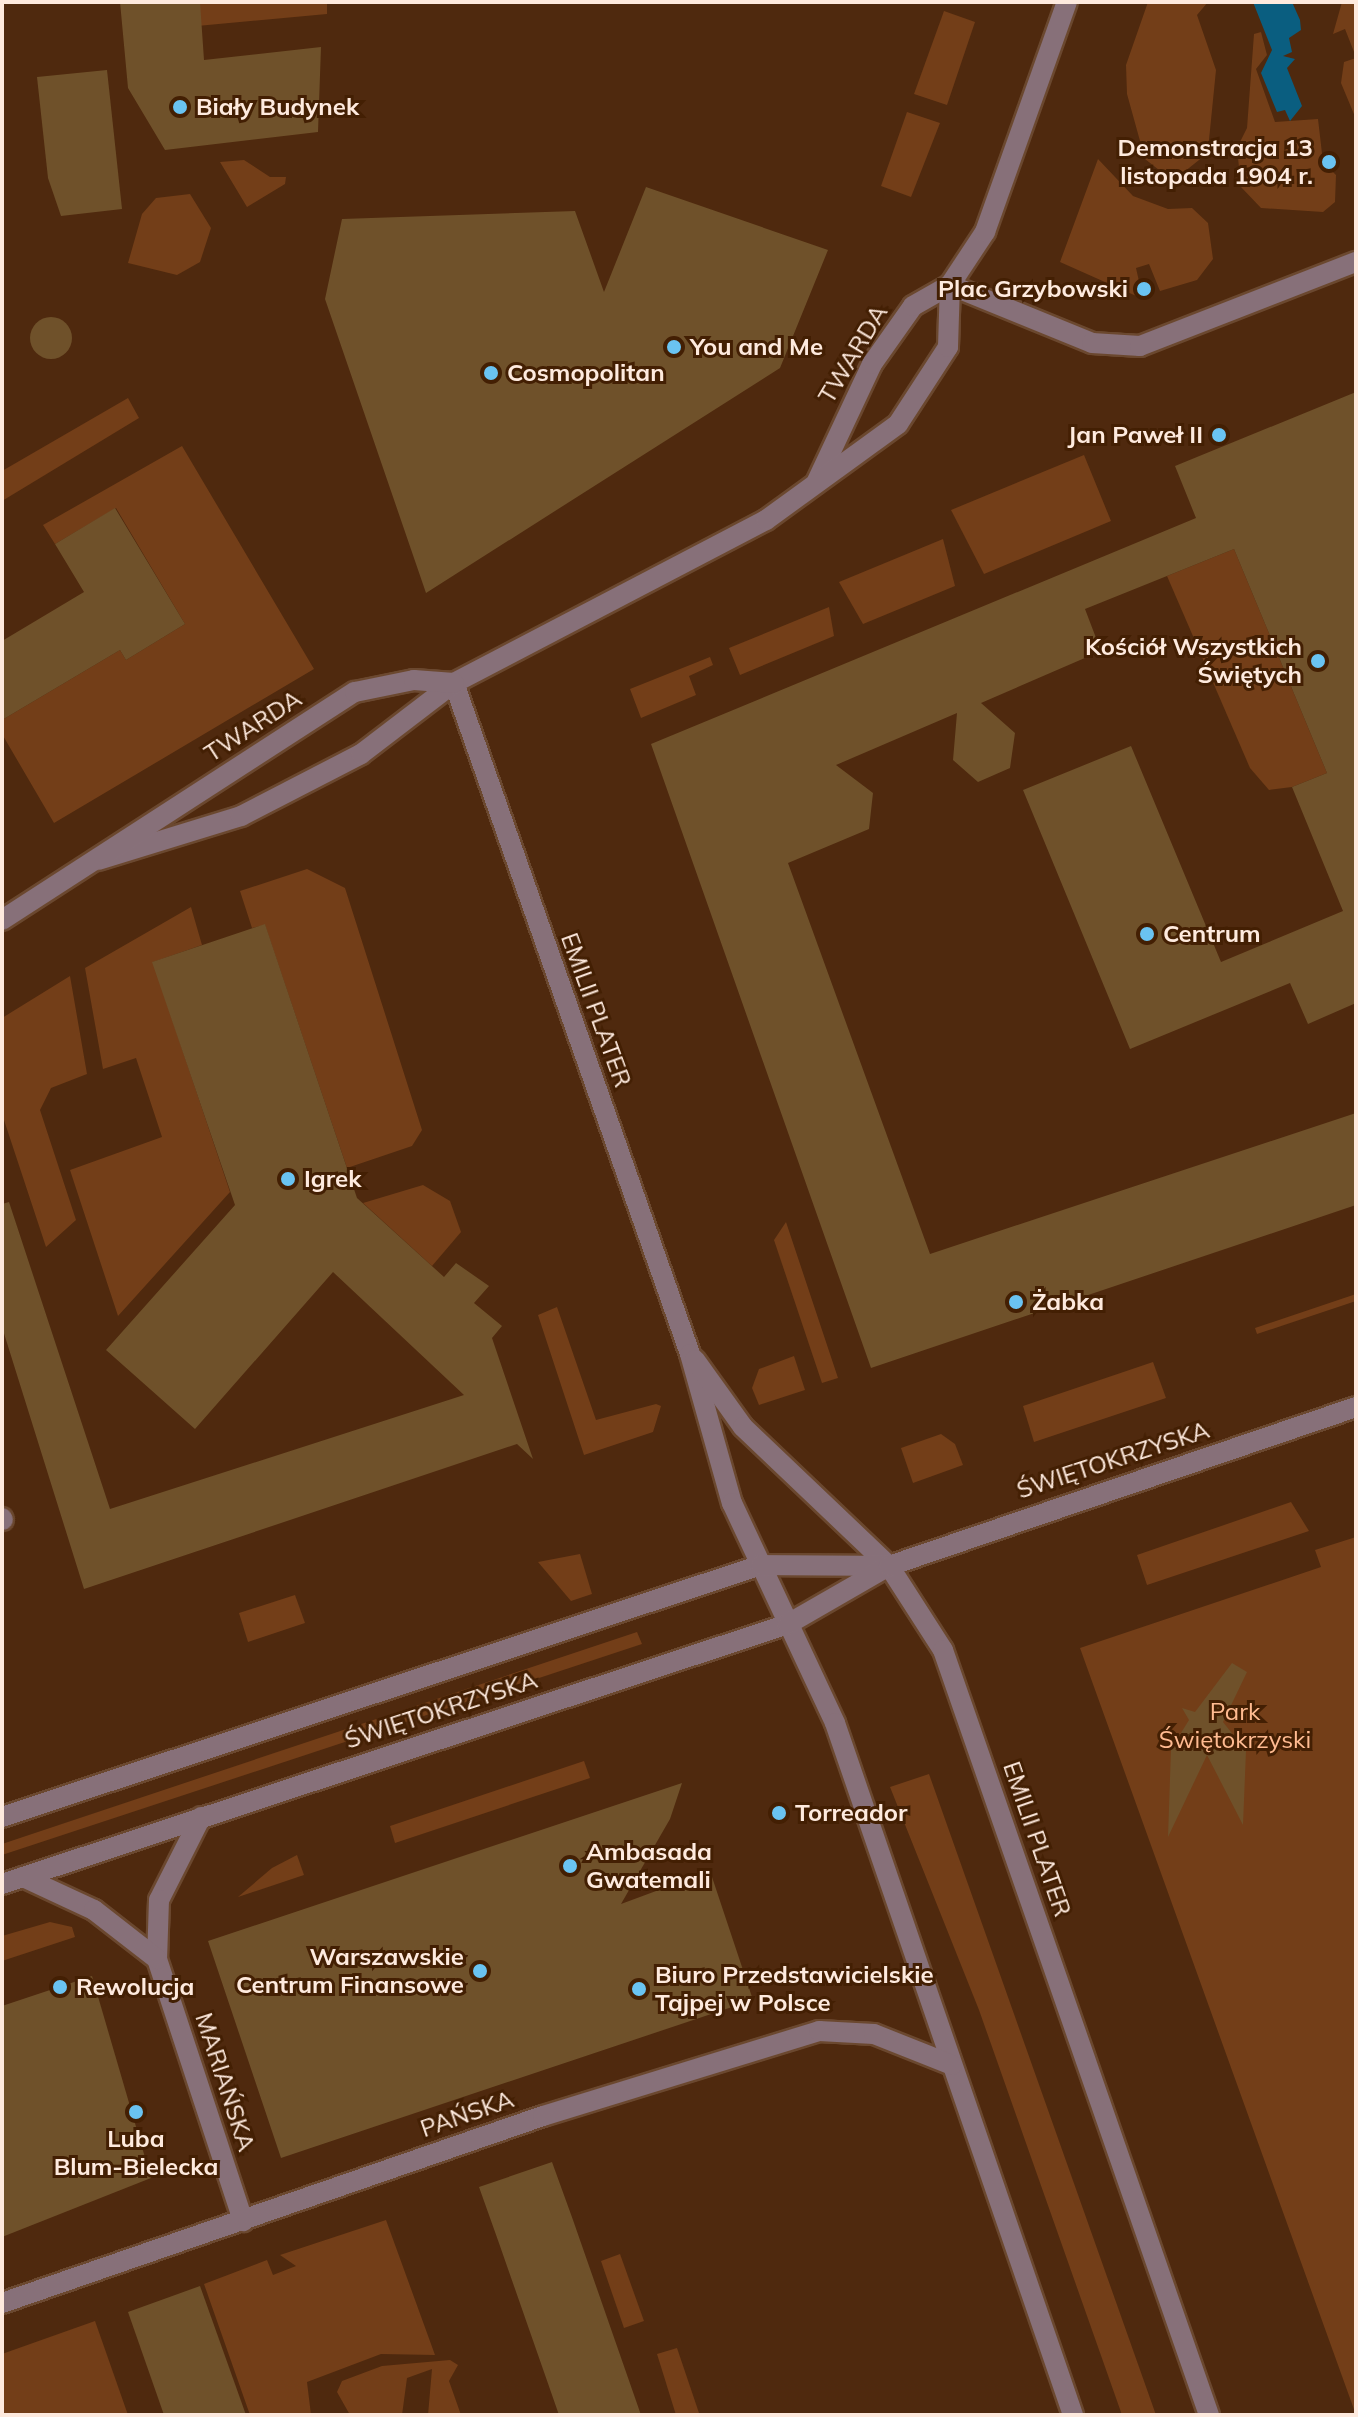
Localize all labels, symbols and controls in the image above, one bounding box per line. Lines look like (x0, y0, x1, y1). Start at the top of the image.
place label: Biały Budynek (196, 93, 359, 121)
marker: Biały Budynek (171, 98, 189, 116)
place label: Demonstracja 13 listopada 1904 r. (1117, 134, 1313, 190)
marker: Demonstracja 13 listopada 1904 r. (1320, 153, 1338, 171)
place label: Plac Grzybowski (938, 275, 1128, 303)
marker: Plac Grzybowski (1135, 280, 1153, 298)
street label: TWARDA (812, 300, 894, 408)
place label: You and Me (690, 333, 823, 361)
marker: You and Me (665, 338, 683, 356)
place label: Cosmopolitan (507, 359, 665, 387)
marker: Cosmopolitan (482, 364, 500, 382)
place label: Jan Paweł II (1068, 421, 1203, 449)
marker: Jan Paweł II (1210, 426, 1228, 444)
place label: Kościół Wszystkich Świętych (1085, 633, 1302, 689)
marker: Kościół Wszystkich Świętych (1309, 652, 1327, 670)
street label: TWARDA (199, 684, 307, 768)
place label: Centrum (1163, 920, 1261, 948)
marker: Centrum (1138, 925, 1156, 943)
street label: EMILII PLATER (555, 929, 637, 1091)
place label: Igrek (304, 1165, 361, 1193)
marker: Igrek (279, 1170, 297, 1188)
place label: Żabka (1032, 1288, 1104, 1316)
marker: Żabka (1007, 1293, 1025, 1311)
street label: ŚWIĘTOKRZYSKA (1013, 1415, 1213, 1505)
street label: ŚWIĘTOKRZYSKA (341, 1665, 541, 1755)
park label: Park Świętokrzyski (1159, 1698, 1311, 1754)
street label: EMILII PLATER (997, 1758, 1077, 1920)
place label: Torreador (795, 1799, 907, 1827)
marker: Torreador (770, 1804, 788, 1822)
place label: Ambasada Gwatemali (586, 1838, 712, 1894)
marker: Ambasada Gwatemali (561, 1857, 579, 1875)
place label: Warszawskie Centrum Finansowe (236, 1943, 464, 1999)
place label: Biuro Przedstawicielskie Tajpej w Polsce (655, 1961, 934, 2017)
marker: Warszawskie Centrum Finansowe (471, 1962, 489, 1980)
place label: Rewolucja (76, 1973, 194, 2001)
marker: Rewolucja (51, 1978, 69, 1996)
marker: Biuro Przedstawicielskie Tajpej w Polsce (630, 1980, 648, 1998)
street label: MARIAŃSKA (189, 2009, 261, 2155)
street label: PAŃSKA (417, 2085, 517, 2143)
marker: Luba Blum-Bielecka (127, 2103, 145, 2121)
place label: Luba Blum-Bielecka (54, 2125, 218, 2181)

